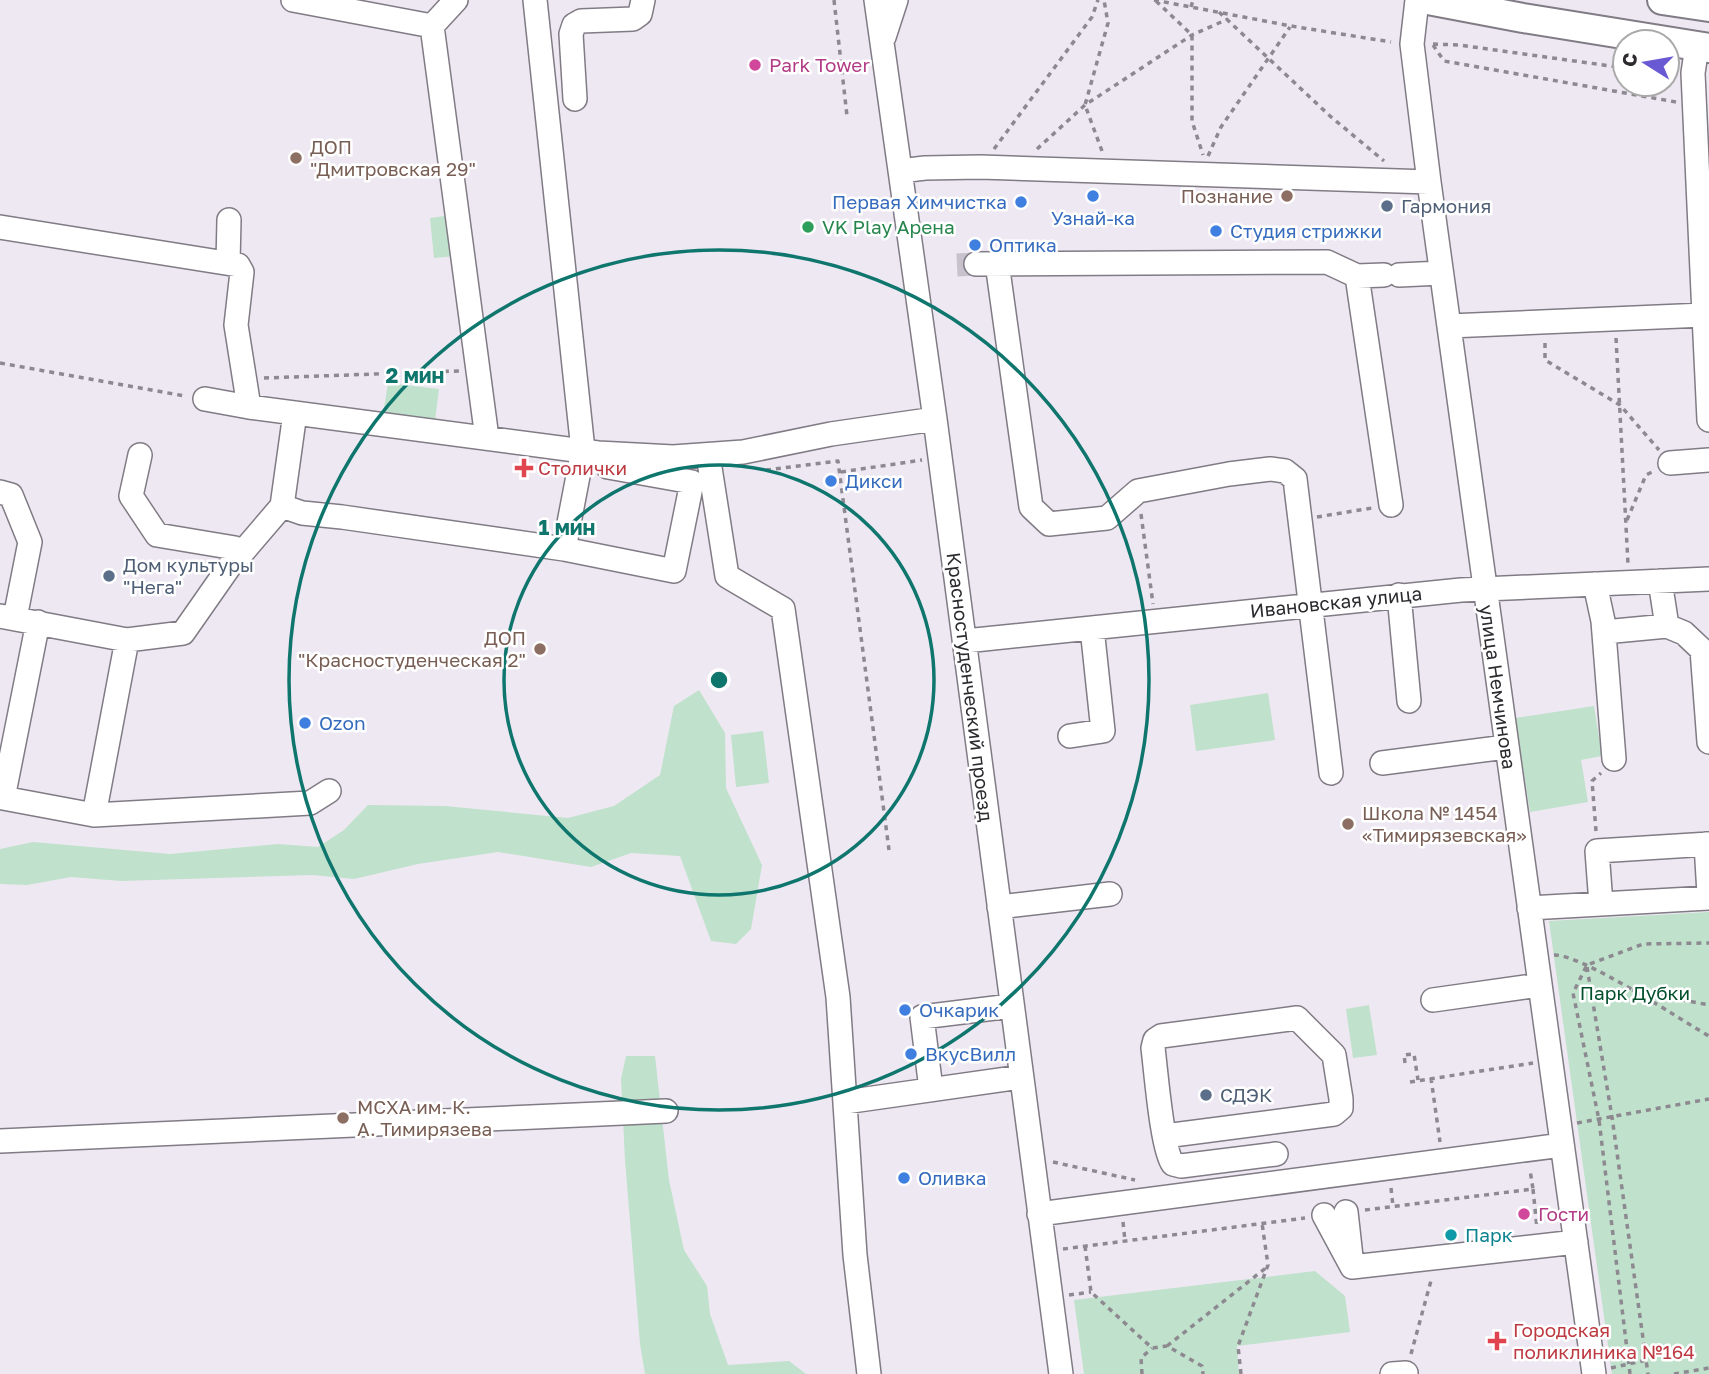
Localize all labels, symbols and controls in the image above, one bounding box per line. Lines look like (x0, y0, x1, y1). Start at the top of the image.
north arrow (1611, 28, 1681, 98)
text: С (1616, 51, 1641, 68)
place label: Park Tower (769, 53, 870, 76)
marker: Park Tower (747, 57, 763, 73)
place label: ДОП "Дмитровская 29" (310, 135, 476, 180)
marker: ДОП "Дмитровская 29" (288, 150, 304, 166)
place label: Познание (1181, 184, 1273, 207)
marker: Узнай-ка (1085, 188, 1101, 204)
marker: Познание (1279, 188, 1295, 204)
place label: Первая Химчистка (832, 190, 1007, 213)
marker: Первая Химчистка (1013, 194, 1029, 210)
place label: Гармония (1401, 194, 1491, 217)
marker: Гармония (1379, 198, 1395, 214)
place label: Узнай-ка (1051, 206, 1135, 229)
place label: VK Play Арена (822, 215, 955, 238)
marker: VK Play Арена (800, 219, 816, 235)
place label: Студия стрижки (1230, 219, 1382, 242)
marker: Студия стрижки (1208, 223, 1224, 239)
place label: Оптика (989, 233, 1057, 256)
marker: Оптика (967, 237, 983, 253)
text: 2 мин (386, 362, 444, 388)
place label: Столички (538, 456, 627, 479)
marker: Столички (516, 460, 532, 476)
place label: Дикси (845, 469, 903, 492)
marker: Дикси (823, 473, 839, 489)
text: 1 мин (539, 514, 595, 540)
street label: Красностуденческий проезд (943, 551, 998, 823)
place label: Дом культуры "Нега" (123, 553, 254, 598)
marker: Дом культуры "Нега" (101, 568, 117, 584)
street label: Ивановская улица (1249, 581, 1423, 622)
street label: улица Немчинова (1476, 603, 1521, 771)
place label: ДОП "Красностуденческая 2" (298, 626, 526, 671)
marker: ДОП "Красностуденческая 2" (532, 641, 548, 657)
centre of rings (707, 668, 731, 692)
place label: Ozon (319, 711, 366, 734)
marker: Ozon (297, 715, 313, 731)
place label: Школа № 1454 «Тимирязевская» (1362, 801, 1527, 846)
marker: Школа № 1454 «Тимирязевская» (1340, 816, 1356, 832)
park label: Парк Дубки (1580, 981, 1690, 1004)
place label: Очкарик (919, 998, 999, 1021)
marker: Очкарик (897, 1002, 913, 1018)
place label: ВкусВилл (925, 1042, 1016, 1065)
marker: ВкусВилл (903, 1046, 919, 1062)
place label: СДЭК (1220, 1083, 1272, 1106)
marker: СДЭК (1198, 1087, 1214, 1103)
place label: МСХА им. К. А. Тимирязева (357, 1095, 492, 1140)
marker: МСХА им. К. А. Тимирязева (335, 1110, 351, 1126)
place label: Оливка (918, 1166, 986, 1189)
marker: Оливка (896, 1170, 912, 1186)
place label: Гости (1538, 1202, 1589, 1225)
marker: Гости (1516, 1206, 1532, 1222)
place label: Парк (1465, 1223, 1513, 1246)
marker: Парк (1443, 1227, 1459, 1243)
place label: Городская поликлиника №164 (1513, 1318, 1695, 1363)
marker: Городская поликлиника №164 (1487, 1331, 1507, 1351)

